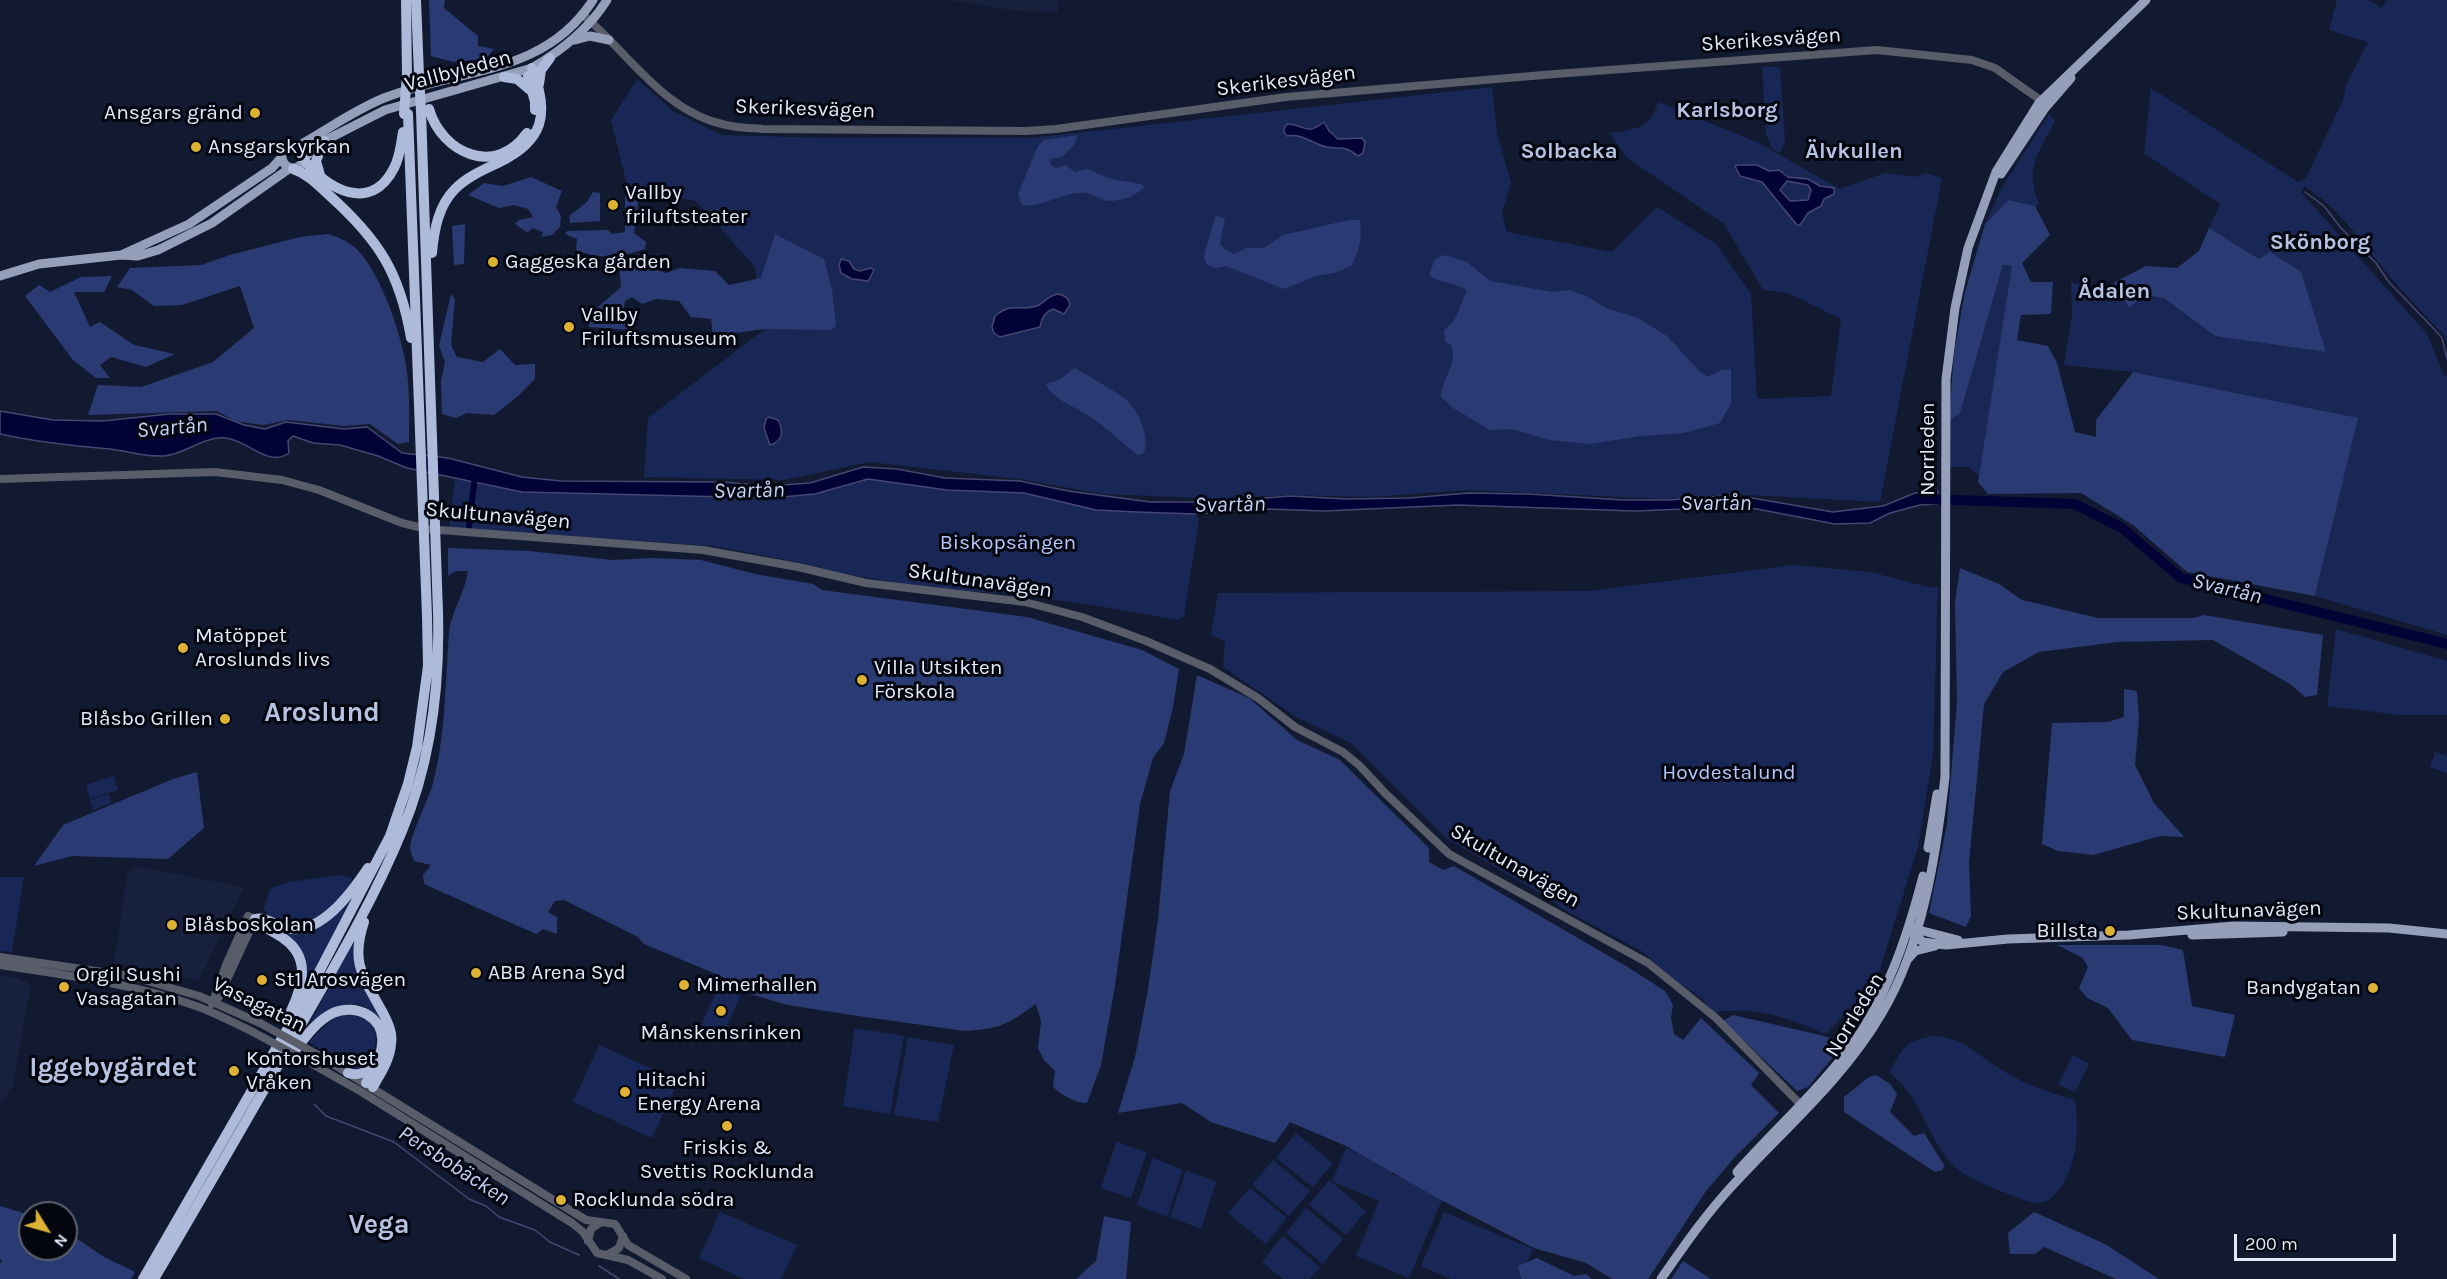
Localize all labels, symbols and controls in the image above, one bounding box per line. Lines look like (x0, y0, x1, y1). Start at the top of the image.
street label: Skerikesvägen (1700, 23, 1842, 57)
street label: Vallbyleden (402, 45, 514, 97)
street label: Skerikesvägen (1215, 60, 1357, 102)
street label: Skerikesvägen (734, 94, 876, 124)
district label: Karlsborg (1676, 98, 1778, 124)
place label: Ansgars gränd (104, 100, 243, 126)
marker: Ansgars gränd (248, 106, 262, 120)
place label: Ansgarskyrkan (208, 134, 351, 160)
district label: Solbacka (1520, 139, 1618, 165)
district label: Älvkullen (1805, 139, 1903, 165)
marker: Ansgarskyrkan (189, 140, 203, 154)
place label: Vallby friluftsteater (625, 180, 747, 230)
marker: Vallby friluftsteater (606, 198, 620, 212)
district label: Skönborg (2270, 230, 2370, 256)
place label: Gaggeska gården (505, 249, 671, 275)
marker: Gaggeska gården (486, 255, 500, 269)
district label: Ådalen (2078, 279, 2150, 305)
place label: Vallby Friluftsmuseum (581, 302, 737, 352)
marker: Vallby Friluftsmuseum (562, 320, 576, 334)
street label: Norrleden (1915, 402, 1941, 496)
water label: Svartån (135, 412, 209, 444)
water label: Svartån (713, 477, 785, 505)
water label: Svartån (1194, 491, 1266, 519)
water label: Svartån (1680, 491, 1752, 517)
street label: Skultunavägen (424, 497, 572, 535)
park label: Biskopsängen (940, 530, 1076, 556)
street label: Skultunavägen (906, 558, 1054, 604)
water label: Svartån (2189, 568, 2265, 610)
place label: Matöppet Aroslunds livs (195, 623, 331, 673)
marker: Matöppet Aroslunds livs (176, 641, 190, 655)
place label: Villa Utsikten Förskola (874, 655, 1002, 705)
marker: Villa Utsikten Förskola (855, 673, 869, 687)
district label: Aroslund (264, 697, 380, 729)
place label: Blåsbo Grillen (80, 706, 213, 732)
marker: Blåsbo Grillen (218, 712, 232, 726)
park label: Hovdestalund (1662, 760, 1796, 786)
street label: Skultunavägen (1446, 819, 1584, 913)
street label: Skultunavägen (2176, 896, 2322, 926)
place label: Blåsboskolan (184, 912, 314, 938)
marker: Blåsboskolan (165, 918, 179, 932)
place label: Billsta (2036, 918, 2098, 944)
marker: Billsta (2103, 924, 2117, 938)
place label: ABB Arena Syd (488, 960, 626, 986)
place label: Orgil Sushi Vasagatan (76, 962, 181, 1012)
marker: ABB Arena Syd (469, 966, 483, 980)
place label: St1 Arosvägen (274, 967, 406, 993)
street label: Norrleden (1820, 968, 1890, 1062)
street label: Vasagatan (208, 972, 310, 1038)
place label: Mimerhallen (696, 972, 818, 998)
marker: St1 Arosvägen (255, 973, 269, 987)
place label: Bandygatan (2246, 975, 2361, 1001)
marker: Mimerhallen (677, 978, 691, 992)
marker: Orgil Sushi Vasagatan (57, 980, 71, 994)
marker: Bandygatan (2366, 981, 2380, 995)
marker: Månskensrinken (714, 1004, 728, 1018)
place label: Månskensrinken (640, 1020, 802, 1046)
place label: Kontorshuset Vråken (246, 1046, 376, 1096)
district label: Iggebygärdet (29, 1052, 197, 1084)
marker: Kontorshuset Vråken (227, 1064, 241, 1078)
place label: Hitachi Energy Arena (637, 1067, 761, 1117)
marker: Hitachi Energy Arena (618, 1085, 632, 1099)
marker: Friskis & Svettis Rocklunda (720, 1119, 734, 1133)
water label: Persbobäcken (393, 1120, 515, 1212)
place label: Friskis & Svettis Rocklunda (640, 1135, 814, 1185)
place label: Rocklunda södra (573, 1187, 734, 1213)
marker: Rocklunda södra (554, 1193, 568, 1207)
north arrow (18, 1201, 78, 1261)
district label: Vega (348, 1209, 410, 1241)
scale bar (2237, 1222, 2399, 1260)
text: N (50, 1231, 72, 1251)
text: 200 m (2245, 1233, 2298, 1255)

